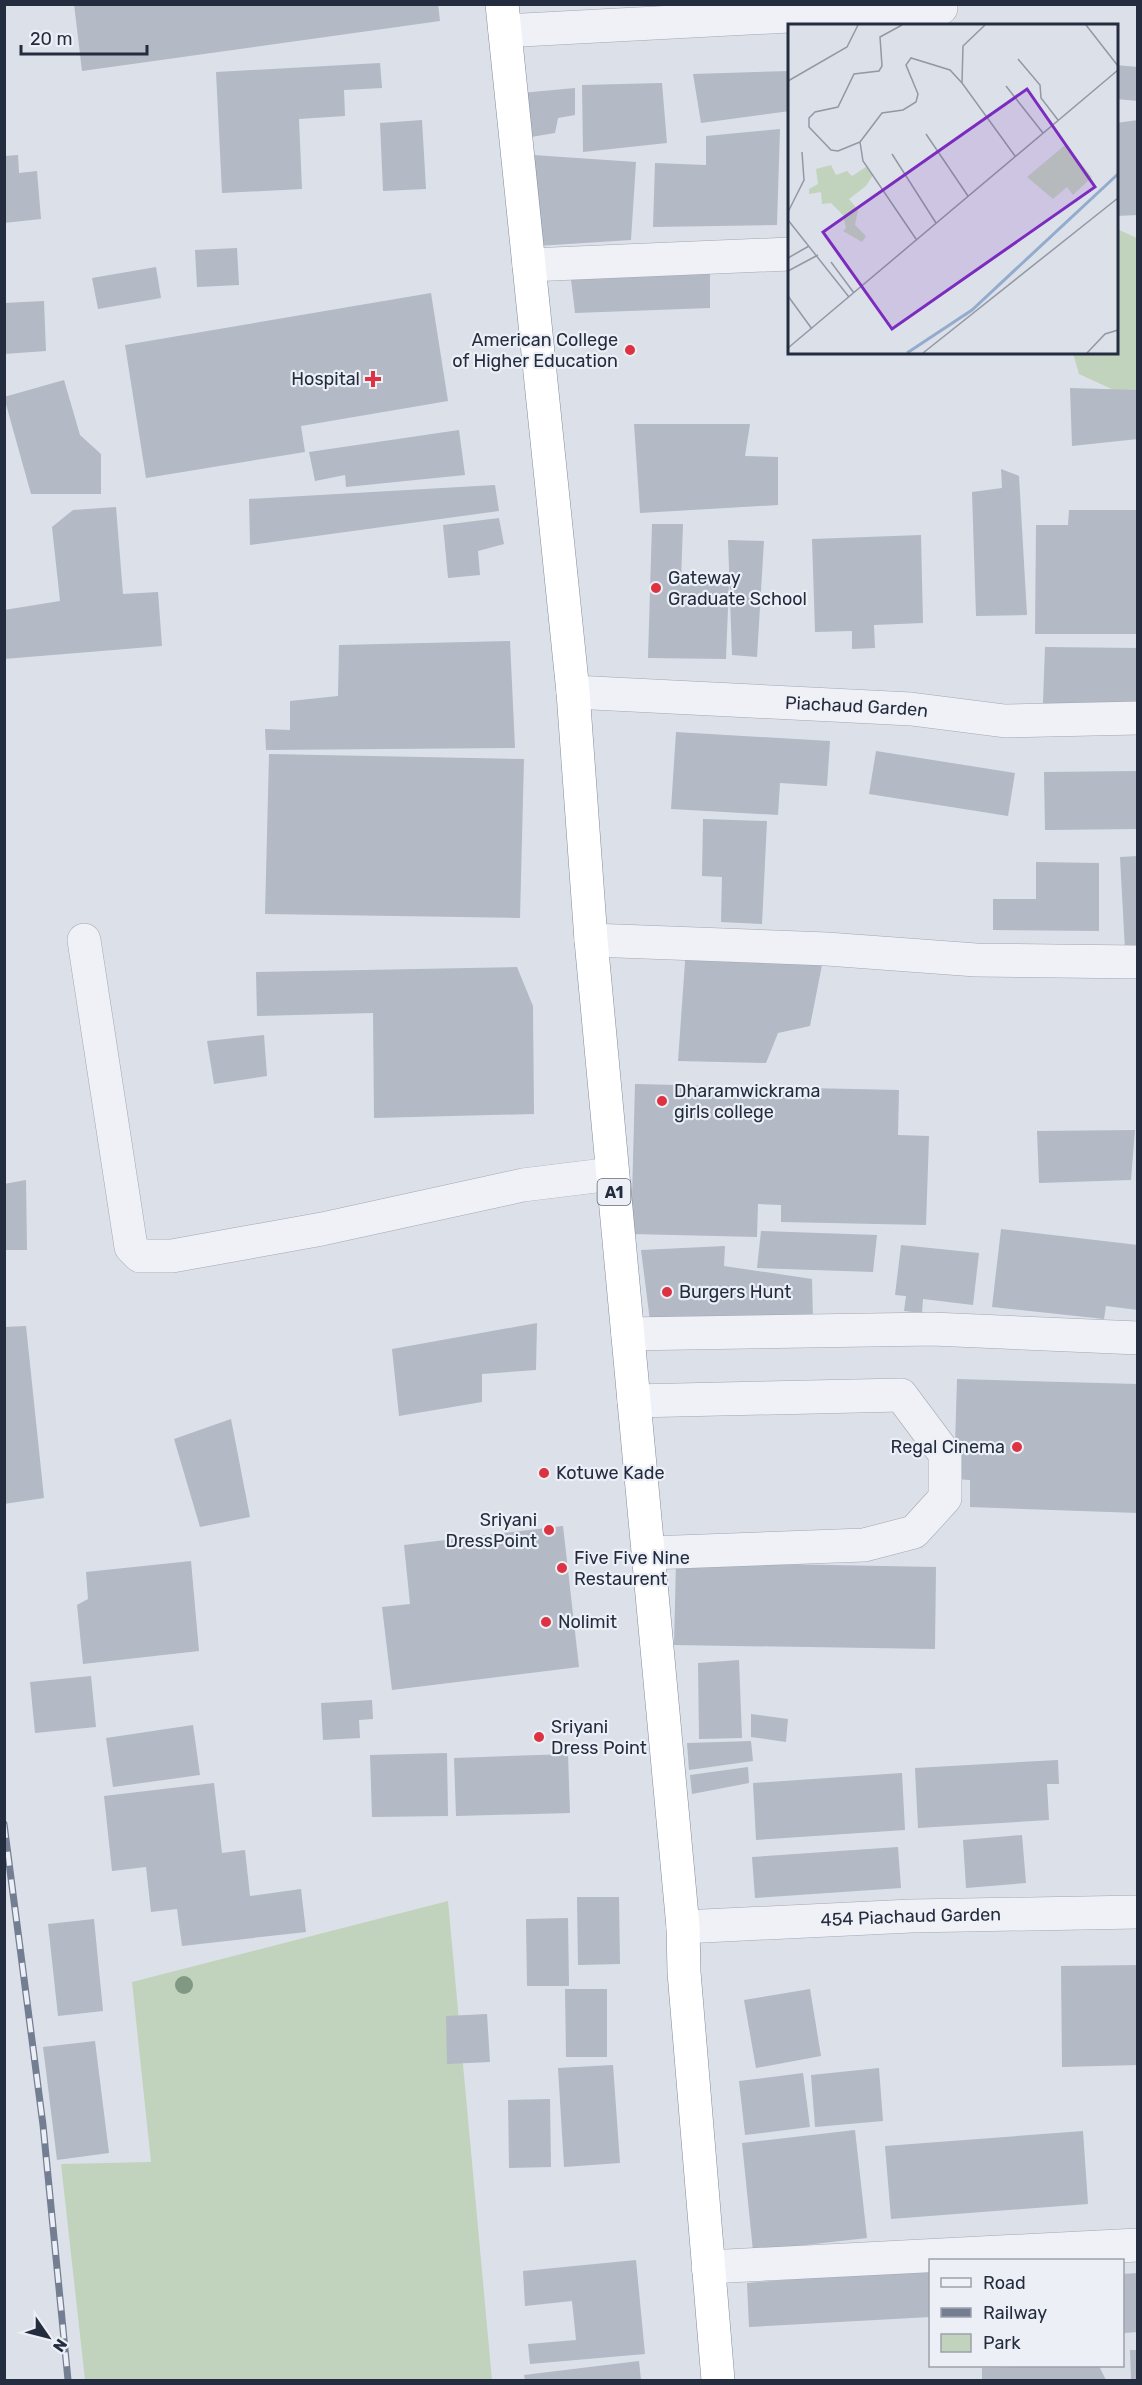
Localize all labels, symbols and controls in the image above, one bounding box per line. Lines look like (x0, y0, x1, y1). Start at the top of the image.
scale bar (21, 18, 147, 56)
inset map (788, 24, 1118, 354)
text: 20 m (30, 28, 72, 50)
place label: American College of Higher Education (452, 329, 618, 372)
marker: American College of Higher Education (623, 343, 637, 357)
place label: Hospital (291, 368, 360, 390)
marker: Hospital (364, 370, 382, 388)
place label: Gateway Graduate School (668, 567, 807, 610)
marker: Gateway Graduate School (649, 581, 663, 595)
street label: Piachaud Garden (785, 692, 929, 722)
place label: Dharamwickrama girls college (674, 1080, 820, 1123)
marker: Dharamwickrama girls college (655, 1094, 669, 1108)
road number: A1 (598, 1179, 630, 1205)
place label: Burgers Hunt (679, 1281, 791, 1303)
marker: Burgers Hunt (660, 1285, 674, 1299)
place label: Regal Cinema (891, 1436, 1005, 1458)
marker: Regal Cinema (1010, 1440, 1024, 1454)
place label: Kotuwe Kade (556, 1462, 665, 1484)
marker: Kotuwe Kade (537, 1466, 551, 1480)
place label: Sriyani DressPoint (446, 1509, 537, 1552)
marker: Sriyani DressPoint (542, 1523, 556, 1537)
place label: Five Five Nine Restaurent (574, 1547, 690, 1590)
marker: Five Five Nine Restaurent (555, 1561, 569, 1575)
place label: Nolimit (558, 1611, 617, 1633)
marker: Nolimit (539, 1615, 553, 1629)
place label: Sriyani Dress Point (551, 1716, 647, 1759)
marker: Sriyani Dress Point (532, 1730, 546, 1744)
street label: 454 Piachaud Garden (820, 1903, 1001, 1931)
legend (929, 2259, 1124, 2367)
text: Road (983, 2272, 1026, 2294)
text: Railway (983, 2302, 1047, 2324)
north arrow (18, 2307, 78, 2367)
text: Park (983, 2332, 1021, 2354)
text: N (49, 2335, 71, 2355)

